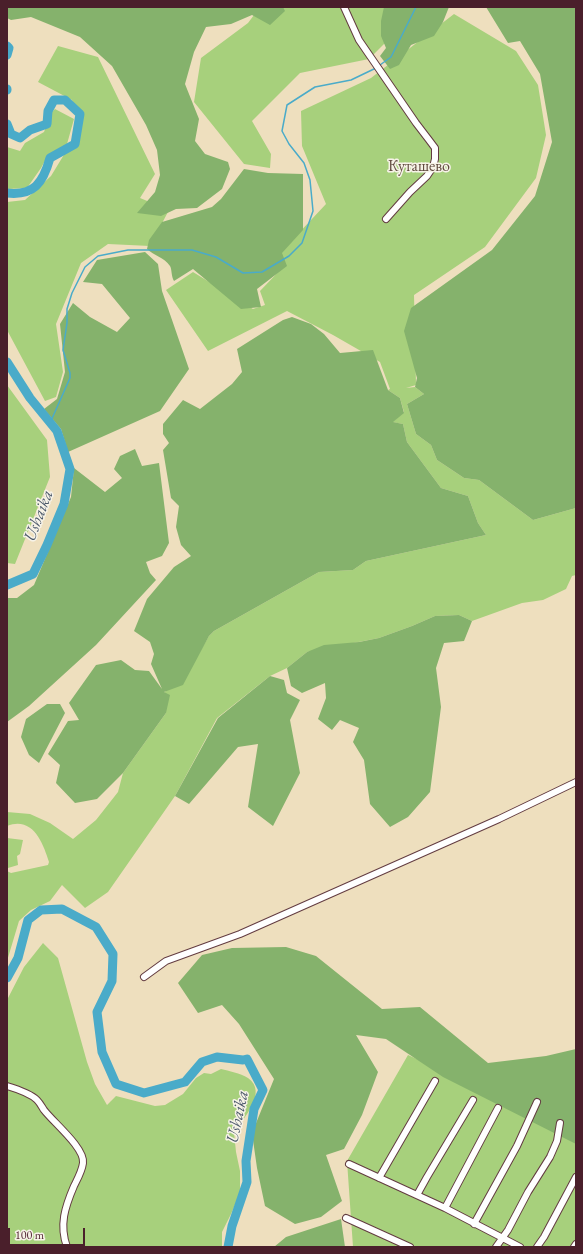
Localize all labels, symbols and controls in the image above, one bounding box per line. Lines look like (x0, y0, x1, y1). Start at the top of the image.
park label: Куташево (388, 157, 450, 177)
water label: Ushaika (20, 487, 58, 545)
water label: Ushaika (222, 1089, 254, 1145)
scale bar (10, 1220, 87, 1246)
text: 100 m (15, 1227, 44, 1243)

